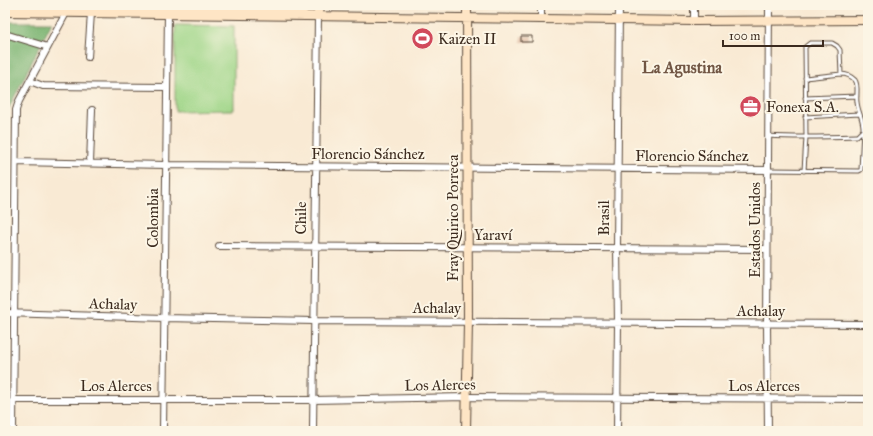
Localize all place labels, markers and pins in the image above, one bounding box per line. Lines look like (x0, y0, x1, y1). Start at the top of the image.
sports icon: Kaizen II (410, 26, 436, 52)
place label: Kaizen II (438, 30, 497, 48)
office icon: Fonexa S.A. (738, 94, 764, 120)
place label: Fonexa S.A. (766, 98, 839, 116)

